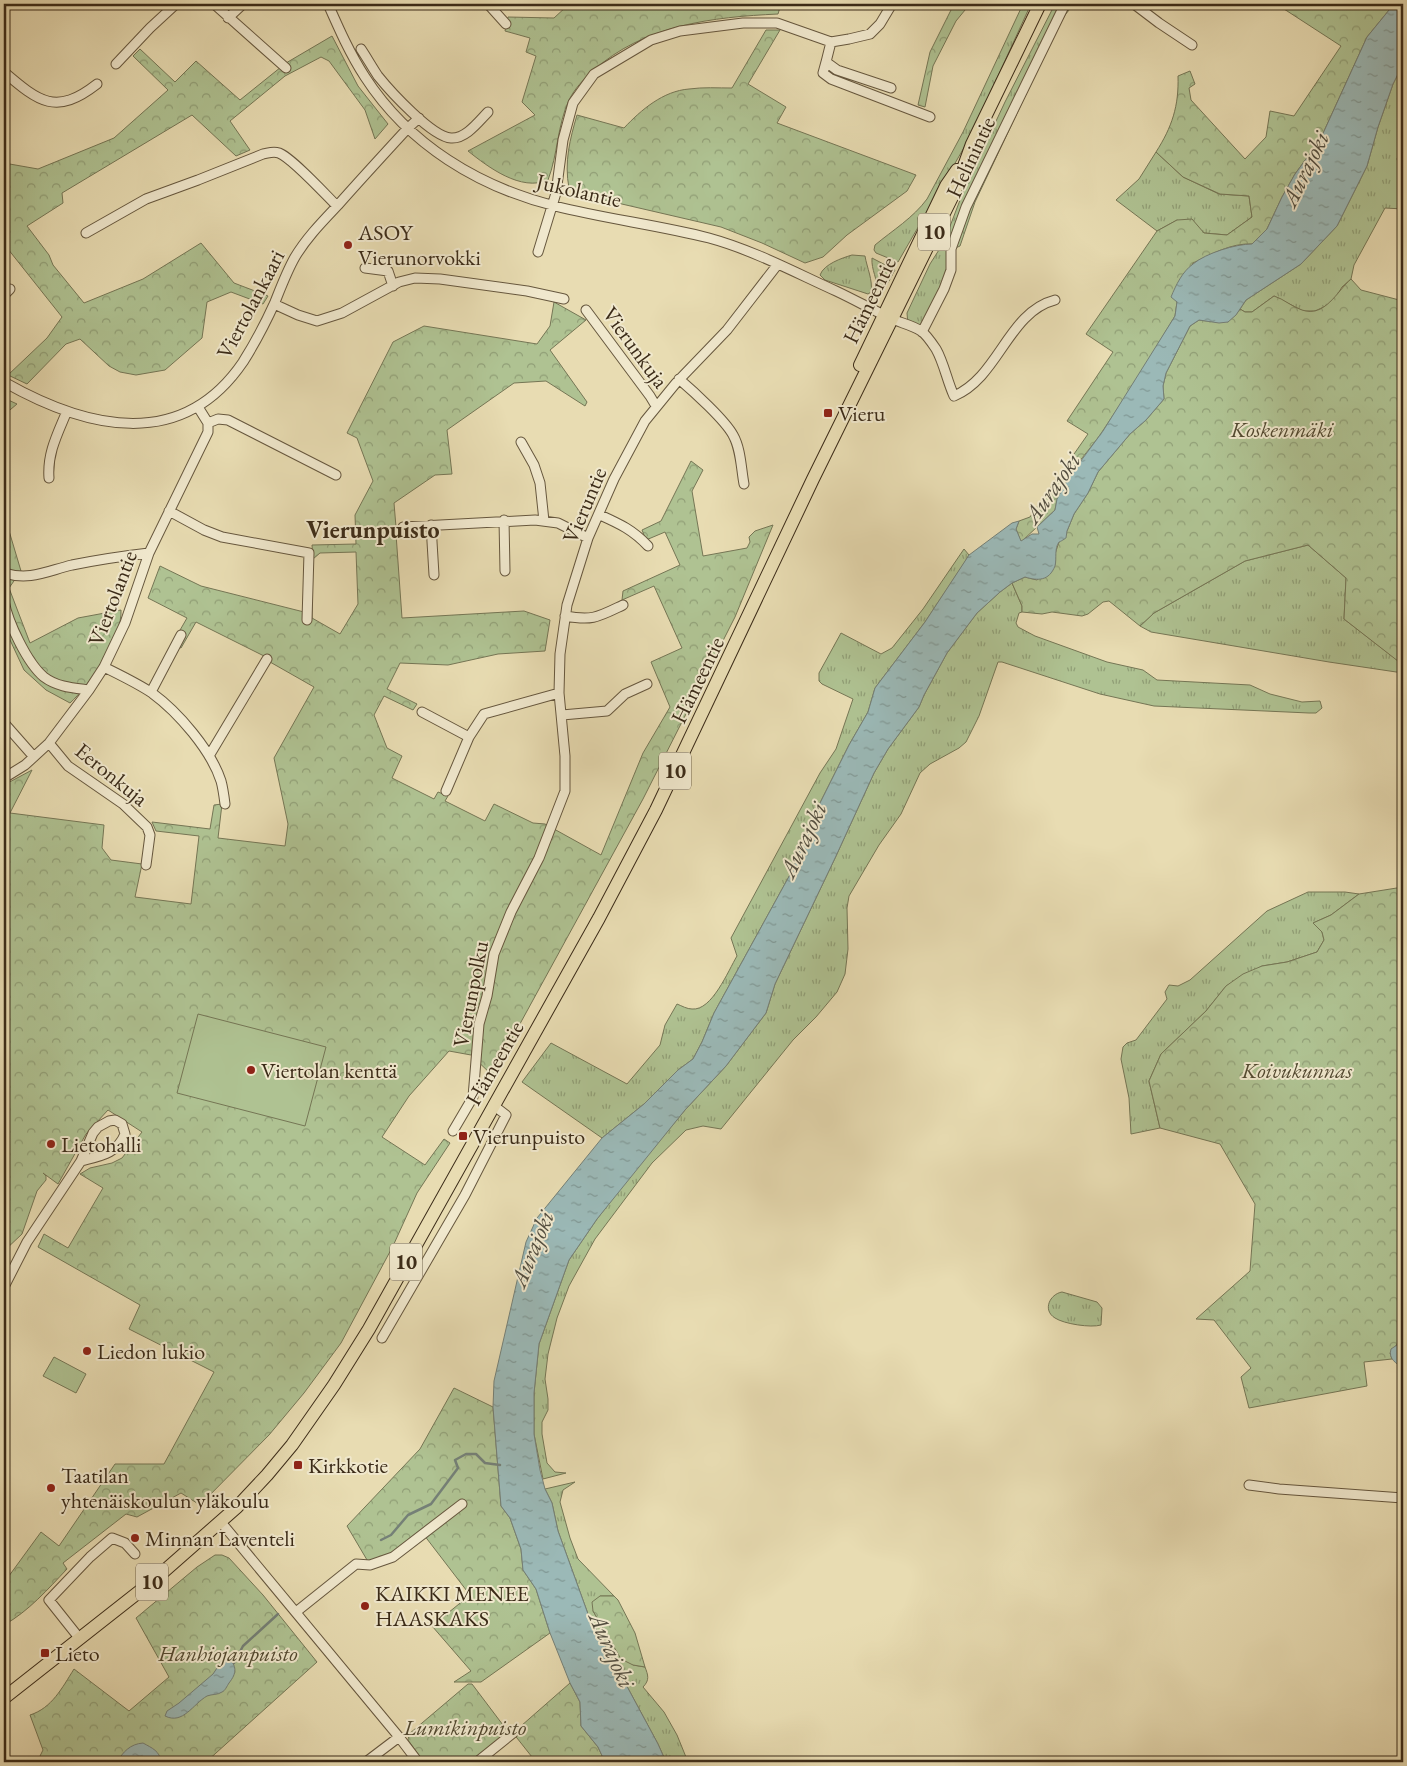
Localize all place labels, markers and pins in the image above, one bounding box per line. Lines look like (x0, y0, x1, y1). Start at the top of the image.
place label: ASOY Vierunorvokki (357, 218, 481, 272)
marker: ASOY Vierunorvokki (342, 239, 354, 251)
place label: Vieru (838, 399, 886, 428)
marker: Vieru (822, 407, 834, 419)
place label: Viertolan kenttä (261, 1056, 398, 1085)
marker: Viertolan kenttä (245, 1064, 257, 1076)
place label: Vierunpuisto (473, 1122, 585, 1151)
place label: Lietohalli (61, 1130, 141, 1159)
marker: Vierunpuisto (457, 1130, 469, 1142)
marker: Lietohalli (45, 1138, 57, 1150)
place label: Liedon lukio (97, 1337, 205, 1366)
marker: Liedon lukio (81, 1345, 93, 1357)
place label: Kirkkotie (308, 1451, 389, 1480)
marker: Kirkkotie (292, 1459, 304, 1471)
place label: Taatilan yhtenäiskoulun yläkoulu (61, 1461, 270, 1515)
marker: Taatilan yhtenäiskoulun yläkoulu (45, 1482, 57, 1494)
place label: Minnan Laventeli (145, 1524, 295, 1553)
marker: Minnan Laventeli (129, 1532, 141, 1544)
place label: KAIKKI MENEE HAASKAKS (375, 1579, 529, 1633)
marker: KAIKKI MENEE HAASKAKS (359, 1600, 371, 1612)
place label: Lieto (55, 1639, 100, 1668)
marker: Lieto (39, 1647, 51, 1659)

